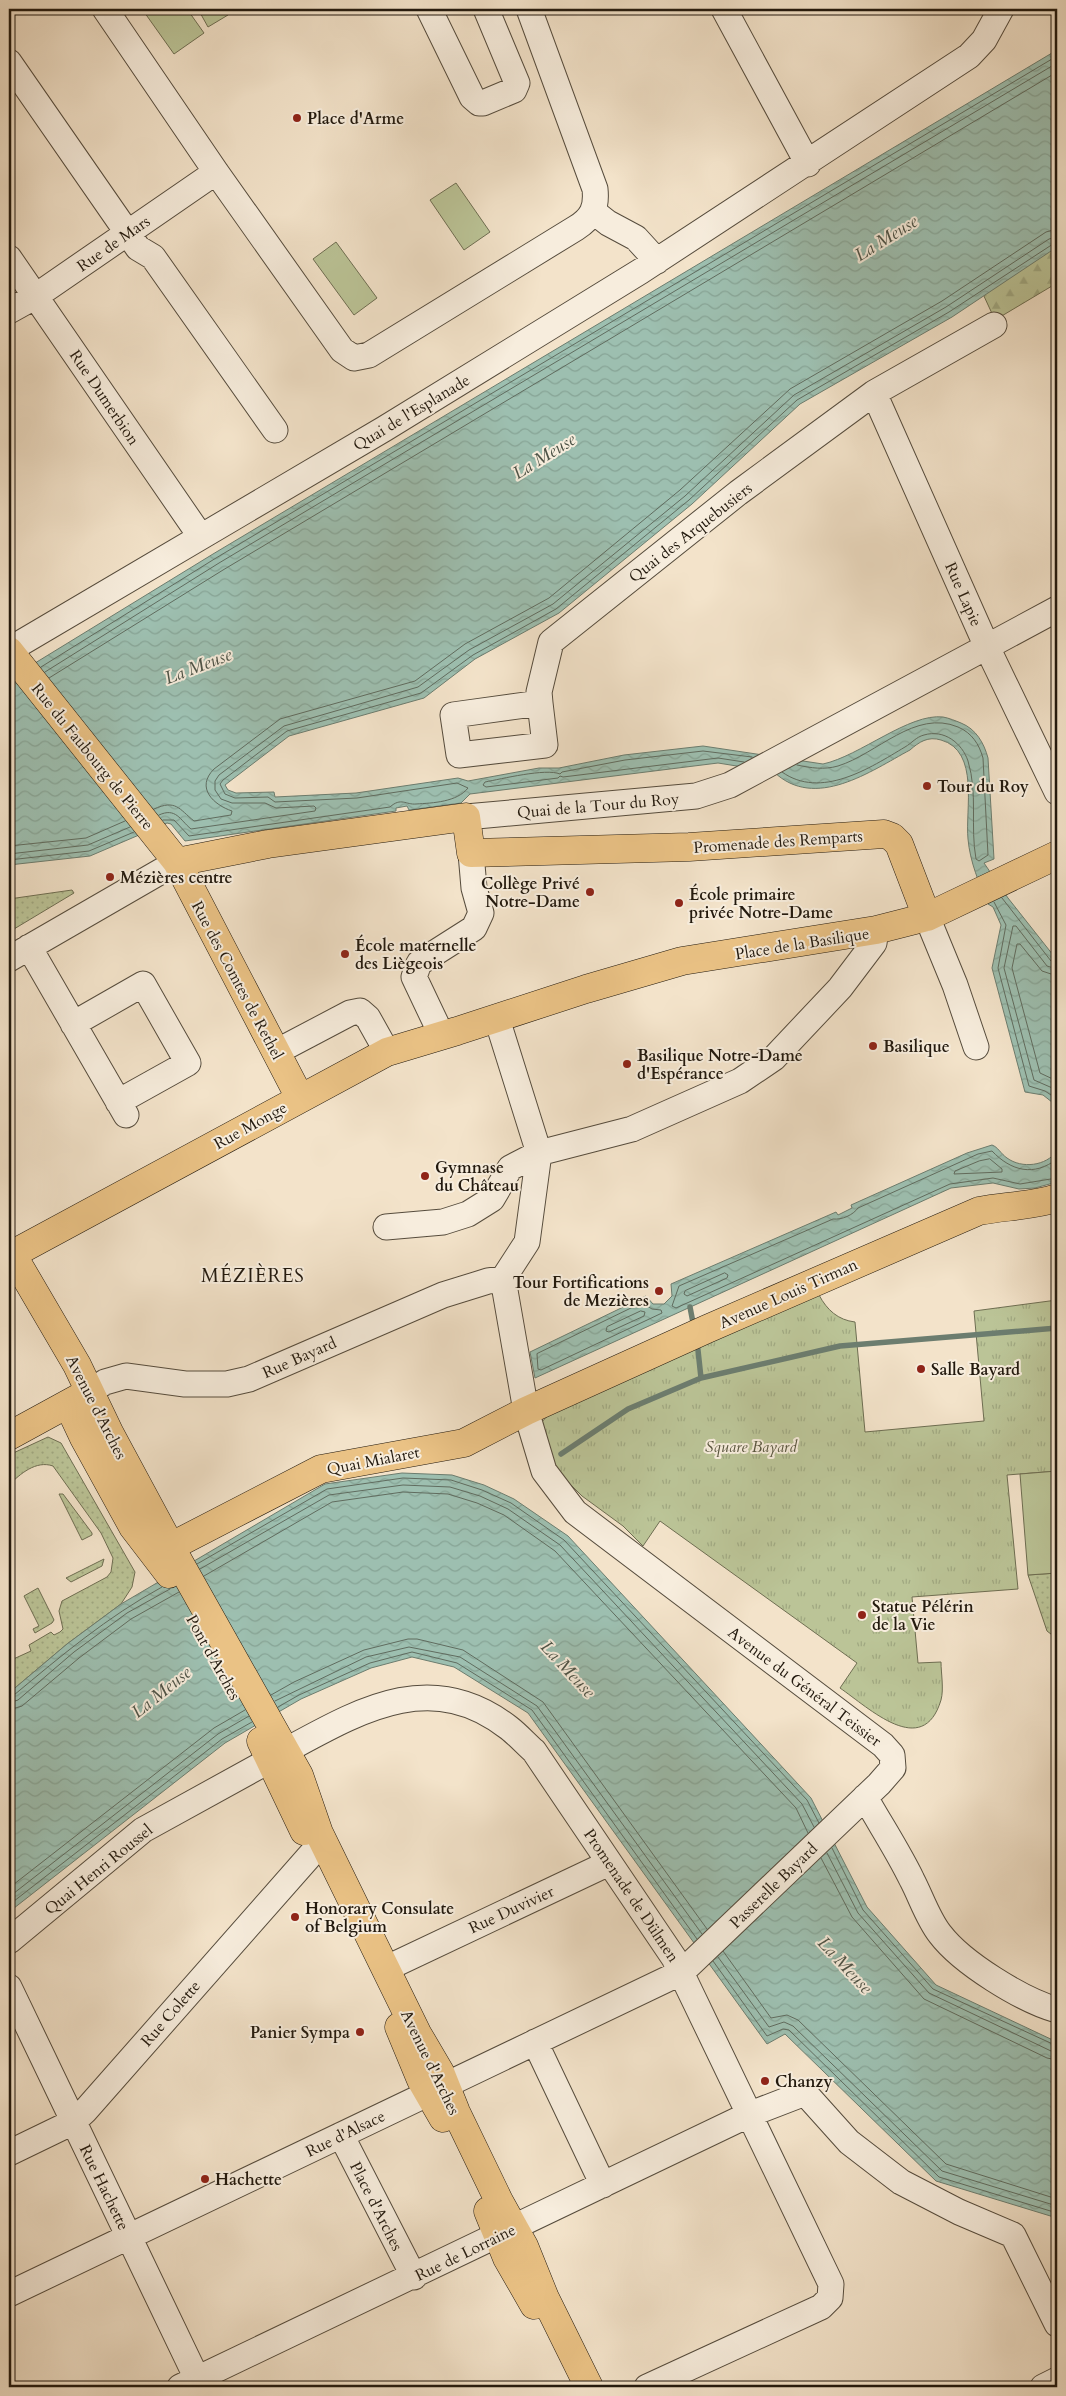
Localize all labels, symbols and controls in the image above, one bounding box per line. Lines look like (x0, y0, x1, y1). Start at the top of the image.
place label: Place d'Arme (307, 108, 404, 130)
marker: Place d'Arme (291, 112, 303, 124)
water label: La Meuse (850, 209, 924, 268)
street label: Rue de Mars (73, 211, 155, 277)
street label: Rue Dumerbion (64, 346, 144, 450)
street label: Quai de l'Esplanade (349, 369, 474, 456)
water label: La Meuse (508, 427, 582, 486)
street label: Quai des Arquebusiers (624, 478, 757, 588)
street label: Rue Lapie (939, 559, 987, 630)
water label: La Meuse (161, 642, 236, 691)
street label: Rue du Faubourg de Pierre (26, 679, 158, 835)
place label: Tour du Roy (937, 776, 1029, 798)
marker: Tour du Roy (921, 780, 933, 792)
street label: Quai de la Tour du Roy (516, 788, 681, 824)
street label: Promenade des Remparts (693, 825, 864, 859)
place label: Mézières centre (120, 867, 233, 889)
marker: Mézières centre (104, 871, 116, 883)
place label: Collège Privé Notre-Dame (481, 873, 580, 913)
place label: École primaire privée Notre-Dame (689, 883, 833, 924)
marker: Collège Privé Notre-Dame (584, 886, 596, 898)
street label: Rue des Comtes de Rethel (186, 897, 288, 1064)
marker: École primaire privée Notre-Dame (673, 897, 685, 909)
street label: Place de la Basilique (734, 923, 871, 965)
place label: École maternelle des Liègeois (355, 934, 477, 975)
marker: École maternelle des Liègeois (339, 948, 351, 960)
place label: Basilique (883, 1036, 950, 1058)
marker: Basilique (867, 1040, 879, 1052)
place label: Basilique Notre-Dame d'Espérance (637, 1045, 803, 1085)
marker: Basilique Notre-Dame d'Espérance (621, 1058, 633, 1070)
street label: Rue Monge (210, 1097, 291, 1155)
place label: Gymnase du Château (435, 1157, 519, 1197)
marker: Gymnase du Château (419, 1170, 431, 1182)
street label: Avenue Louis Tirman (716, 1254, 861, 1334)
district label: MÉZIÈRES (201, 1263, 305, 1289)
place label: Tour Fortifications de Mezières (513, 1272, 649, 1312)
marker: Tour Fortifications de Mezières (653, 1285, 665, 1297)
street label: Rue Bayard (259, 1332, 340, 1384)
street label: Avenue d'Arches (60, 1352, 132, 1463)
place label: Salle Bayard (931, 1359, 1020, 1381)
marker: Salle Bayard (915, 1363, 927, 1375)
park label: Square Bayard (705, 1436, 798, 1458)
street label: Quai Mialaret (325, 1441, 421, 1481)
place label: Statue Pélérin de la Vie (872, 1596, 974, 1636)
marker: Statue Pélérin de la Vie (856, 1609, 868, 1621)
street label: Pont d'Arches (181, 1611, 246, 1704)
street label: Avenue du Général Teissier (723, 1622, 886, 1752)
water label: La Meuse (535, 1635, 601, 1704)
water label: La Meuse (126, 1660, 197, 1724)
street label: Quai Henri Roussel (40, 1819, 157, 1920)
street label: Promenade de Dülmen (578, 1824, 684, 1967)
street label: Passerelle Bayard (725, 1838, 823, 1933)
street label: Rue Duvivier (465, 1881, 558, 1939)
place label: Honorary Consulate of Belgium (305, 1898, 454, 1938)
marker: Honorary Consulate of Belgium (289, 1911, 301, 1923)
water label: La Meuse (812, 1931, 878, 2000)
street label: Rue Colette (136, 1976, 206, 2051)
street label: Avenue d'Arches (395, 2006, 465, 2119)
place label: Panier Sympa (250, 2022, 350, 2044)
marker: Panier Sympa (354, 2026, 366, 2038)
place label: Chanzy (775, 2071, 833, 2093)
marker: Chanzy (759, 2075, 771, 2087)
street label: Rue d'Alsace (302, 2105, 389, 2163)
street label: Rue Hachette (74, 2141, 134, 2234)
street label: Place d'Arches (344, 2158, 408, 2255)
place label: Hachette (215, 2169, 282, 2191)
marker: Hachette (199, 2173, 211, 2185)
street label: Rue de Lorraine (412, 2219, 519, 2287)

